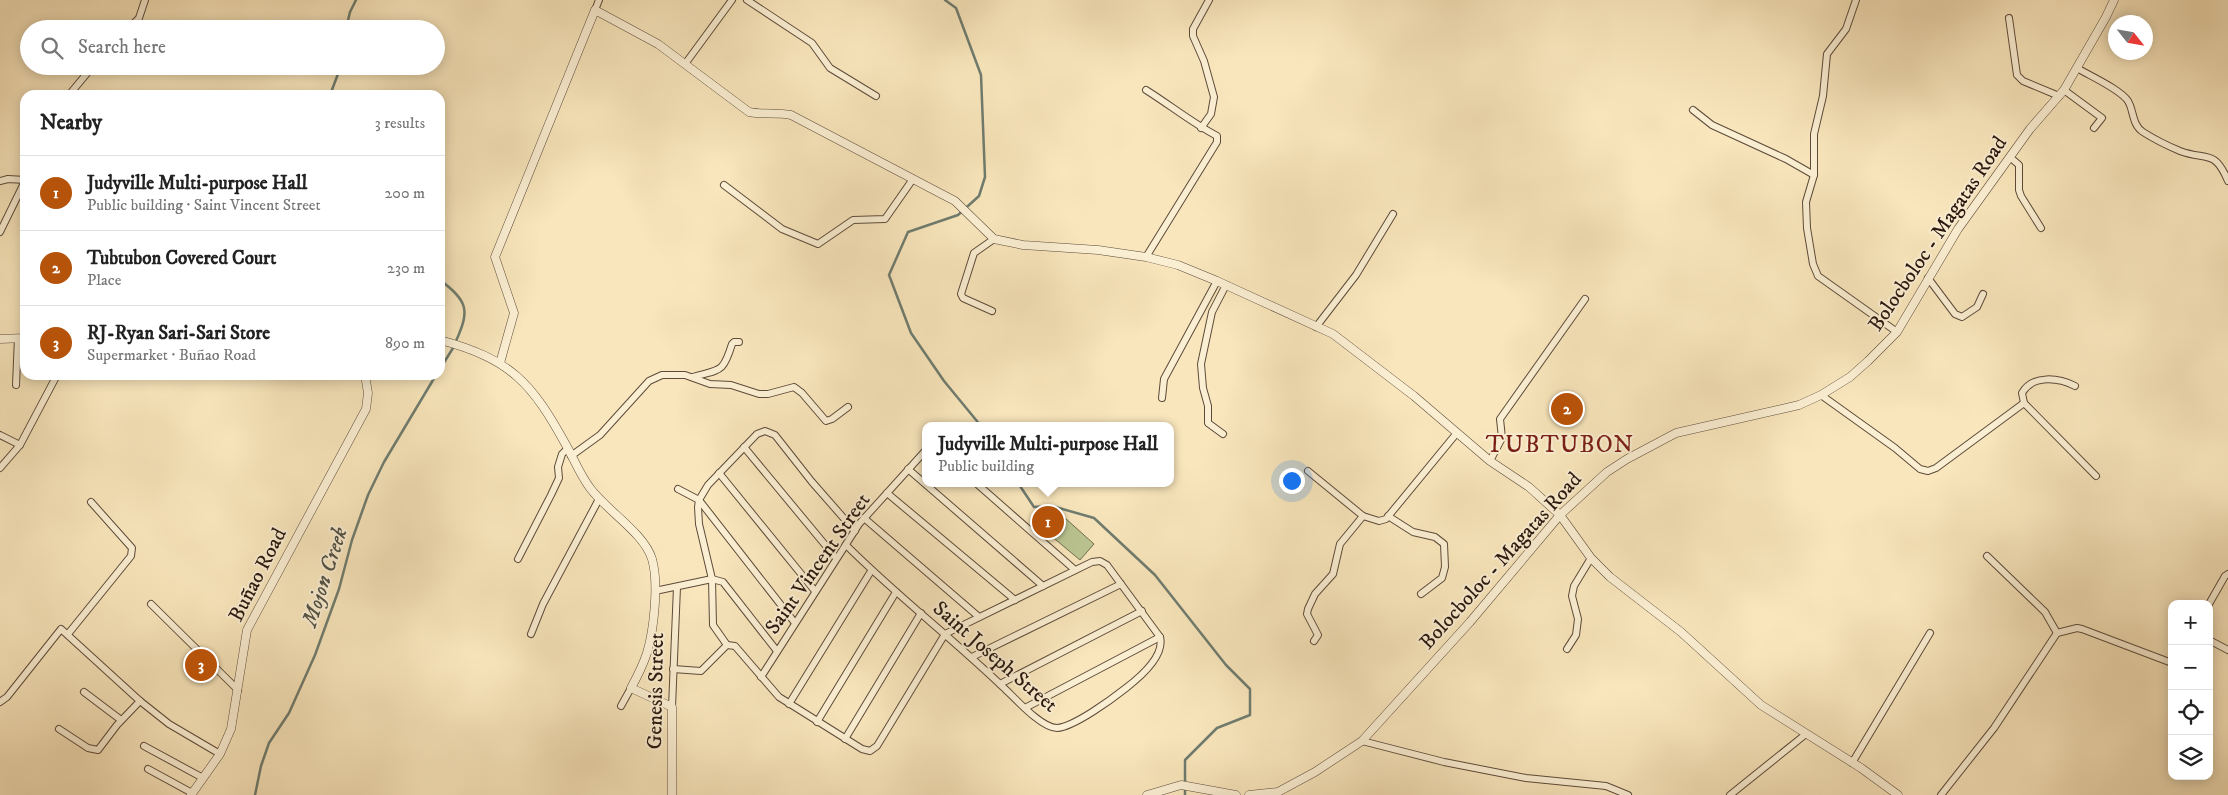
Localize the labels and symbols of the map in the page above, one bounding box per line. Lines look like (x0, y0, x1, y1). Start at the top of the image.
north arrow (2108, 15, 2153, 60)
street label: Bolocboloc - Magatas Road (1863, 131, 2013, 337)
pin: 2 (1551, 390, 1583, 428)
district label: TUBTUBON (1486, 430, 1634, 460)
street label: Bolocboloc - Magatas Road (1414, 467, 1588, 655)
your location (1279, 468, 1305, 494)
street label: Saint Vincent Street (760, 488, 877, 640)
pin: 1 (1032, 503, 1064, 541)
street label: Buñao Road (223, 523, 293, 626)
water label: Mojon Creek (296, 523, 354, 632)
street label: Saint Joseph Street (927, 596, 1063, 718)
street label: Genesis Street (642, 632, 670, 750)
pin: 3 (185, 646, 217, 684)

